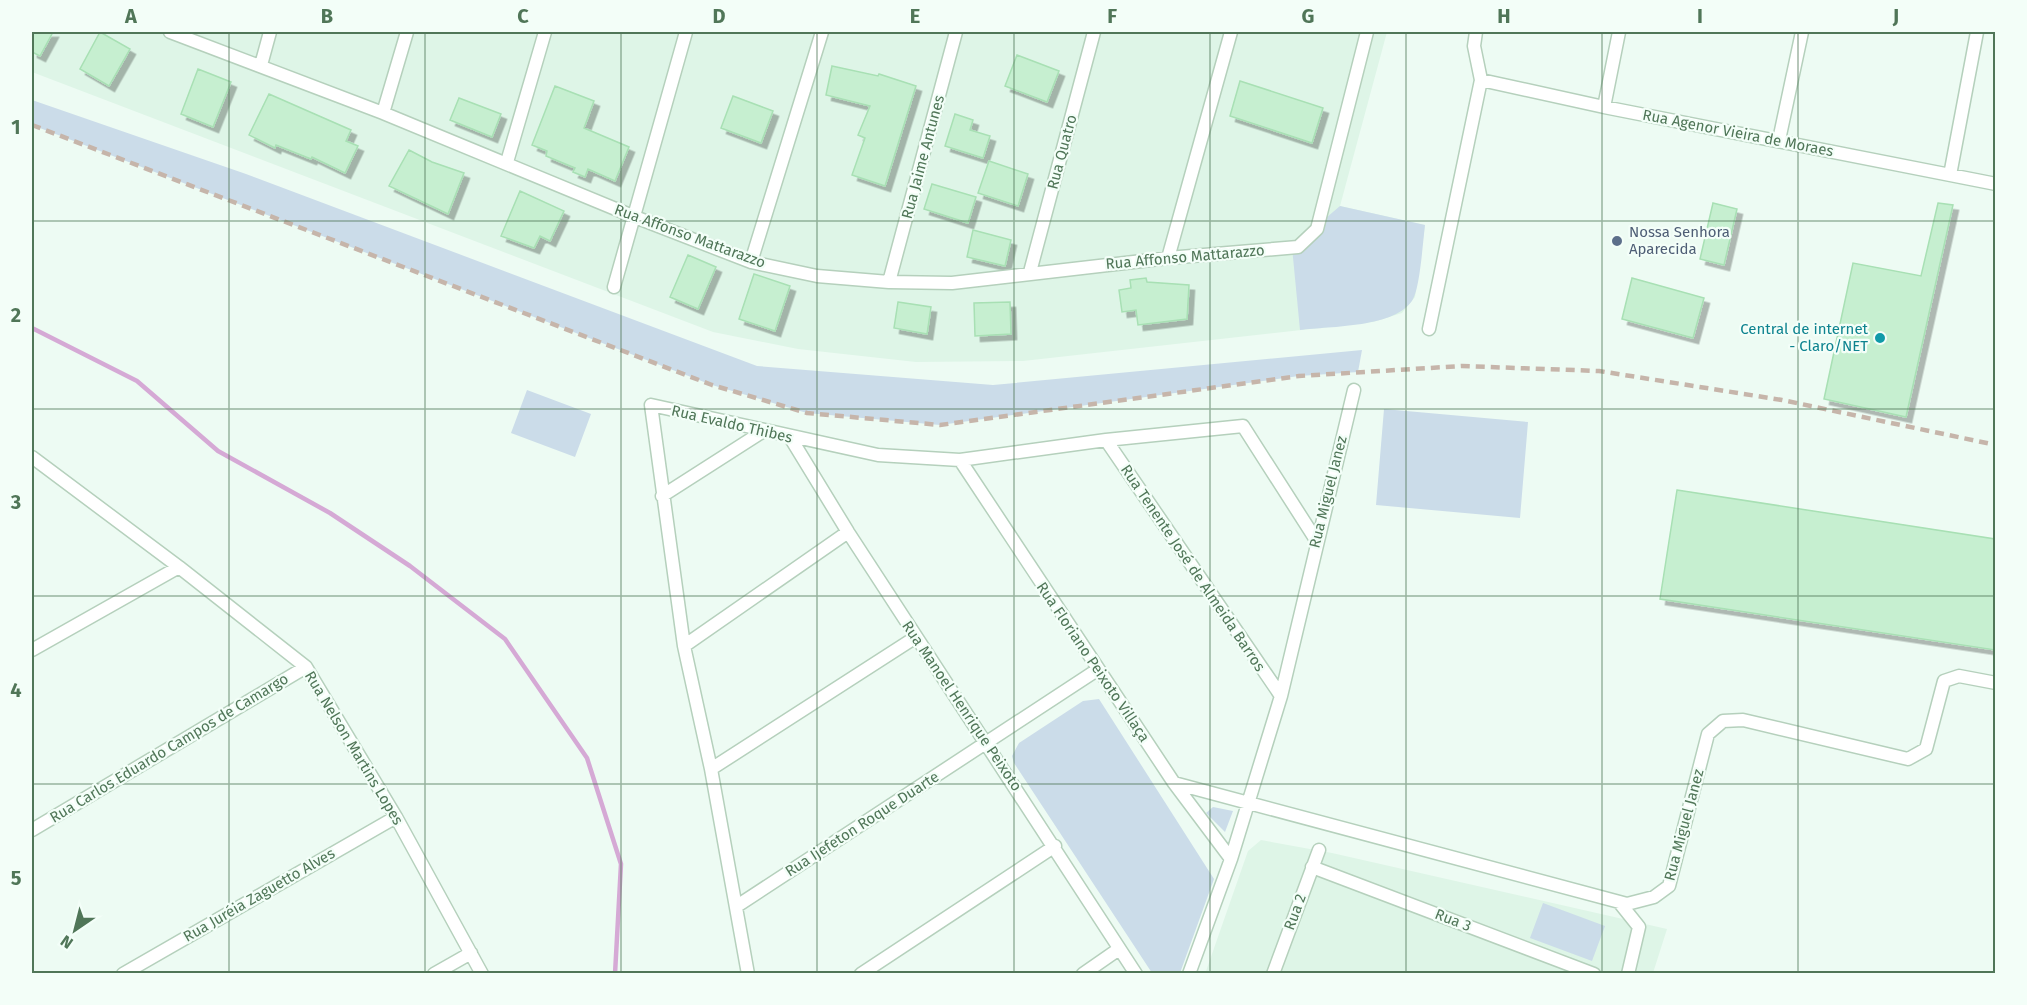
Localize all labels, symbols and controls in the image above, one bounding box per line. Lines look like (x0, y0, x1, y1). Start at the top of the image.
text: A (124, 4, 138, 28)
text: B (321, 4, 333, 28)
text: C (517, 4, 529, 28)
text: D (712, 4, 726, 28)
text: E (910, 4, 920, 28)
text: F (1107, 4, 1117, 28)
text: G (1302, 4, 1314, 28)
text: H (1497, 4, 1511, 28)
text: I (1697, 4, 1703, 28)
text: J (1892, 4, 1899, 28)
street label: Rua Jaime Antunes (898, 93, 948, 221)
street label: Rua Agenor Vieira de Moraes (1641, 106, 1835, 160)
street label: Rua Quatro (1043, 113, 1081, 191)
text: 1 (11, 115, 21, 139)
street label: Rua Affonso Mattarazzo (612, 200, 768, 272)
place label: Nossa Senhora Aparecida (1629, 223, 1730, 258)
marker: Nossa Senhora Aparecida (1610, 234, 1624, 248)
street label: Rua Affonso Mattarazzo (1105, 241, 1265, 273)
text: 2 (11, 303, 21, 327)
place label: Central de internet - Claro/NET (1740, 320, 1869, 355)
marker: Central de internet - Claro/NET (1873, 331, 1887, 345)
street label: Rua Evaldo Thibes (670, 401, 794, 447)
street label: Rua Miguel Janez (1305, 434, 1351, 550)
street label: Rua Tenente José de Almeida Barros (1117, 461, 1269, 675)
text: 3 (10, 490, 21, 514)
street label: Rua Floriano Peixoto Villaça (1033, 579, 1153, 745)
street label: Rua Manoel Henrique Peixoto (898, 617, 1026, 795)
street label: Rua Nelson Martins Lopes (301, 668, 407, 828)
street label: Rua Carlos Eduardo Campos de Camargo (46, 669, 292, 827)
text: 4 (10, 678, 22, 702)
street label: Rua Miguel Janez (1660, 767, 1708, 883)
street label: Rua Ijefeton Roque Duarte (782, 768, 942, 880)
street label: Rua Juréia Zaguetto Alves (180, 844, 338, 946)
text: 5 (11, 866, 22, 890)
street label: Rua 2 (1280, 891, 1310, 933)
north arrow (45, 900, 105, 960)
street label: Rua 3 (1432, 905, 1474, 935)
text: N (57, 931, 76, 953)

